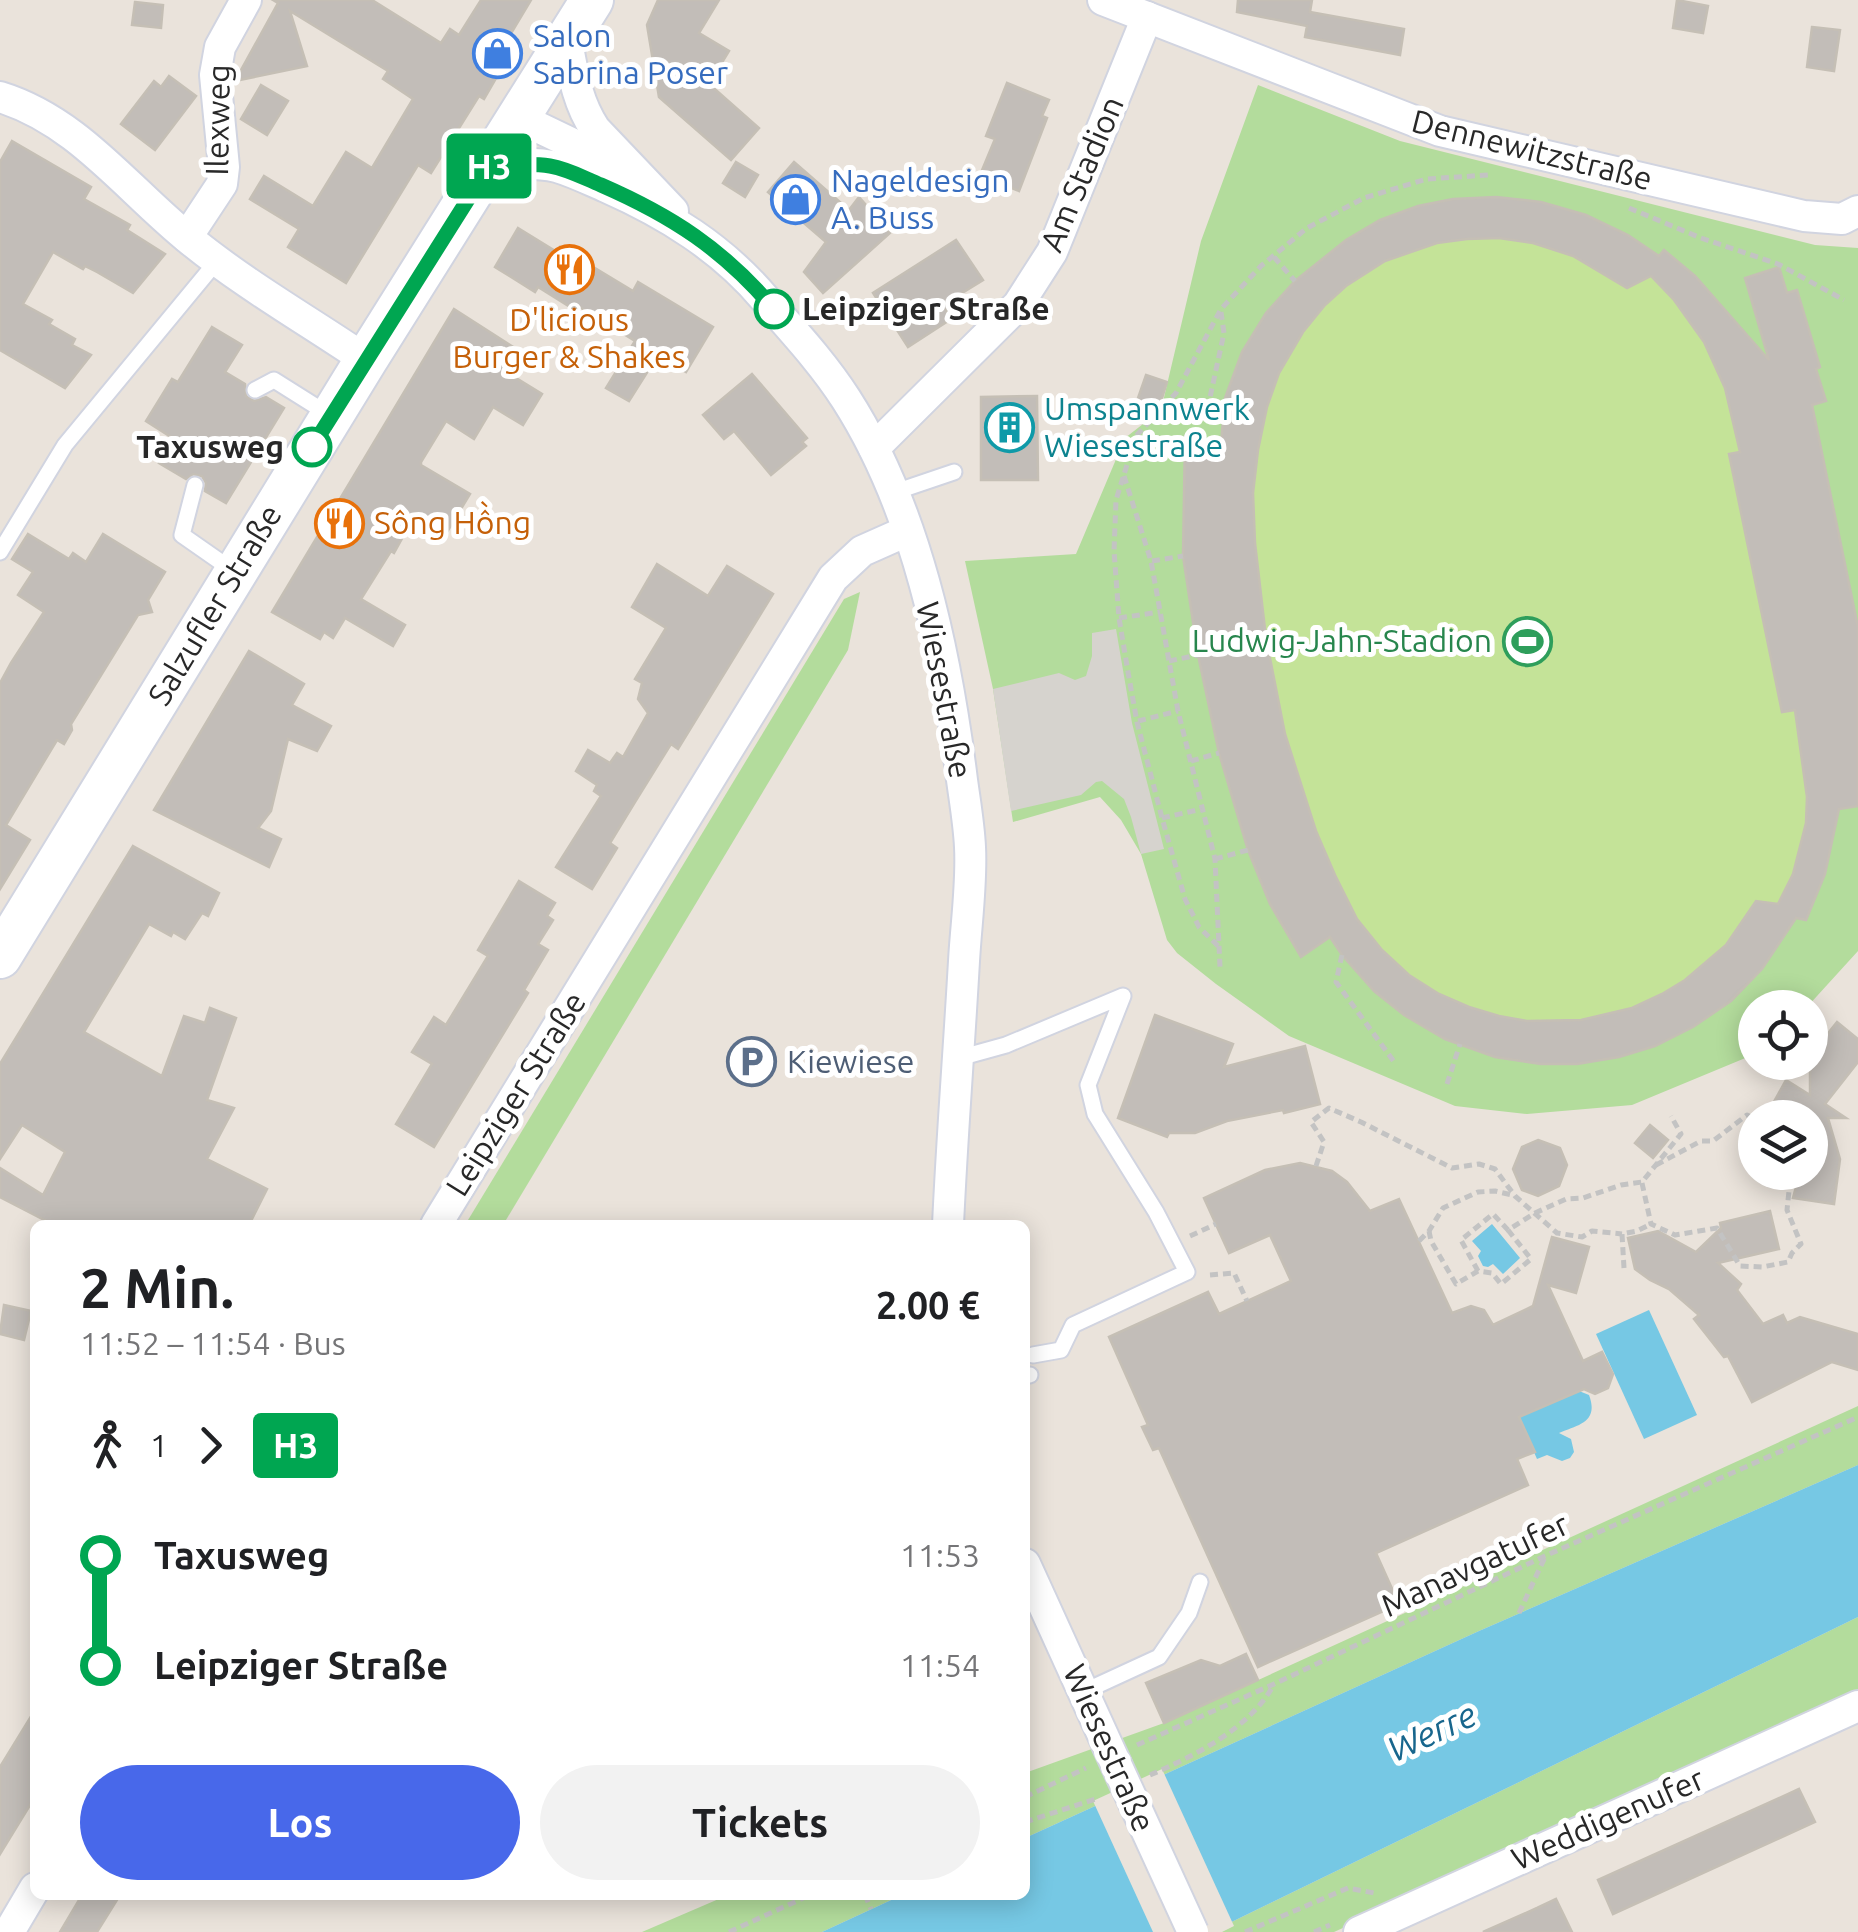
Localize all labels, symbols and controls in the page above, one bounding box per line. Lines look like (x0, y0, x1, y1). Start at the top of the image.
place label: Salon Sabrina Poser (533, 17, 728, 90)
shop icon: Salon Sabrina Poser (472, 28, 524, 80)
street label: Ilexweg (198, 64, 236, 176)
street label: Am Stadion (1032, 91, 1130, 257)
street label: Dennewitzstraße (1408, 102, 1656, 196)
line badge: H3 (444, 134, 534, 198)
text: H3 (466, 146, 512, 186)
place label: Nageldesign A. Buss (831, 162, 1009, 235)
shop icon: Nageldesign A. Buss (770, 173, 822, 225)
restaurant icon: D'licious Burger & Shakes (543, 244, 595, 296)
marker: Leipziger Straße (755, 290, 793, 328)
place label: Leipziger Straße (802, 290, 1050, 326)
place label: D'licious Burger & Shakes (452, 301, 686, 374)
place label: Umspannwerk Wiesestraße (1044, 390, 1250, 463)
building icon: Umspannwerk Wiesestraße (983, 401, 1035, 453)
place label: Taxusweg (136, 428, 284, 464)
marker: Taxusweg (293, 428, 331, 466)
restaurant icon: Sông Hồng (313, 497, 365, 549)
street label: Salzufler Straße (140, 498, 288, 711)
place label: Sông Hồng (374, 501, 531, 540)
street label: Wiesestraße (910, 598, 980, 781)
sports icon: Ludwig-Jahn-Stadion (1501, 615, 1553, 667)
place label: Ludwig-Jahn-Stadion (1192, 622, 1492, 658)
street label: Leipziger Straße (438, 985, 592, 1202)
map controls (1738, 990, 1828, 1190)
button: locate (1738, 990, 1828, 1080)
parking icon: Kiewiese (726, 1036, 778, 1088)
place label: Kiewiese (787, 1043, 914, 1079)
button: layers (1738, 1100, 1828, 1190)
text: 2 Min. (80, 1257, 234, 1318)
text: 2.00 € (876, 1284, 980, 1326)
text: 11:52 – 11:54 · Bus (80, 1325, 346, 1361)
icon: walk (80, 1418, 135, 1473)
icon: forward (183, 1418, 238, 1473)
text: H3 (273, 1425, 318, 1465)
text: 1 (150, 1427, 168, 1463)
street label: Manavgatufer (1375, 1505, 1574, 1623)
text: Taxusweg (154, 1534, 329, 1576)
text: 11:53 (900, 1537, 980, 1573)
text: Leipziger Straße (154, 1644, 448, 1686)
text: 11:54 (900, 1647, 980, 1683)
street label: Wiesestraße (1057, 1658, 1163, 1837)
water label: Werre (1381, 1693, 1482, 1769)
street label: Weddigenufer (1506, 1760, 1709, 1877)
button: Los (80, 1765, 520, 1880)
button: Tickets (540, 1765, 980, 1880)

